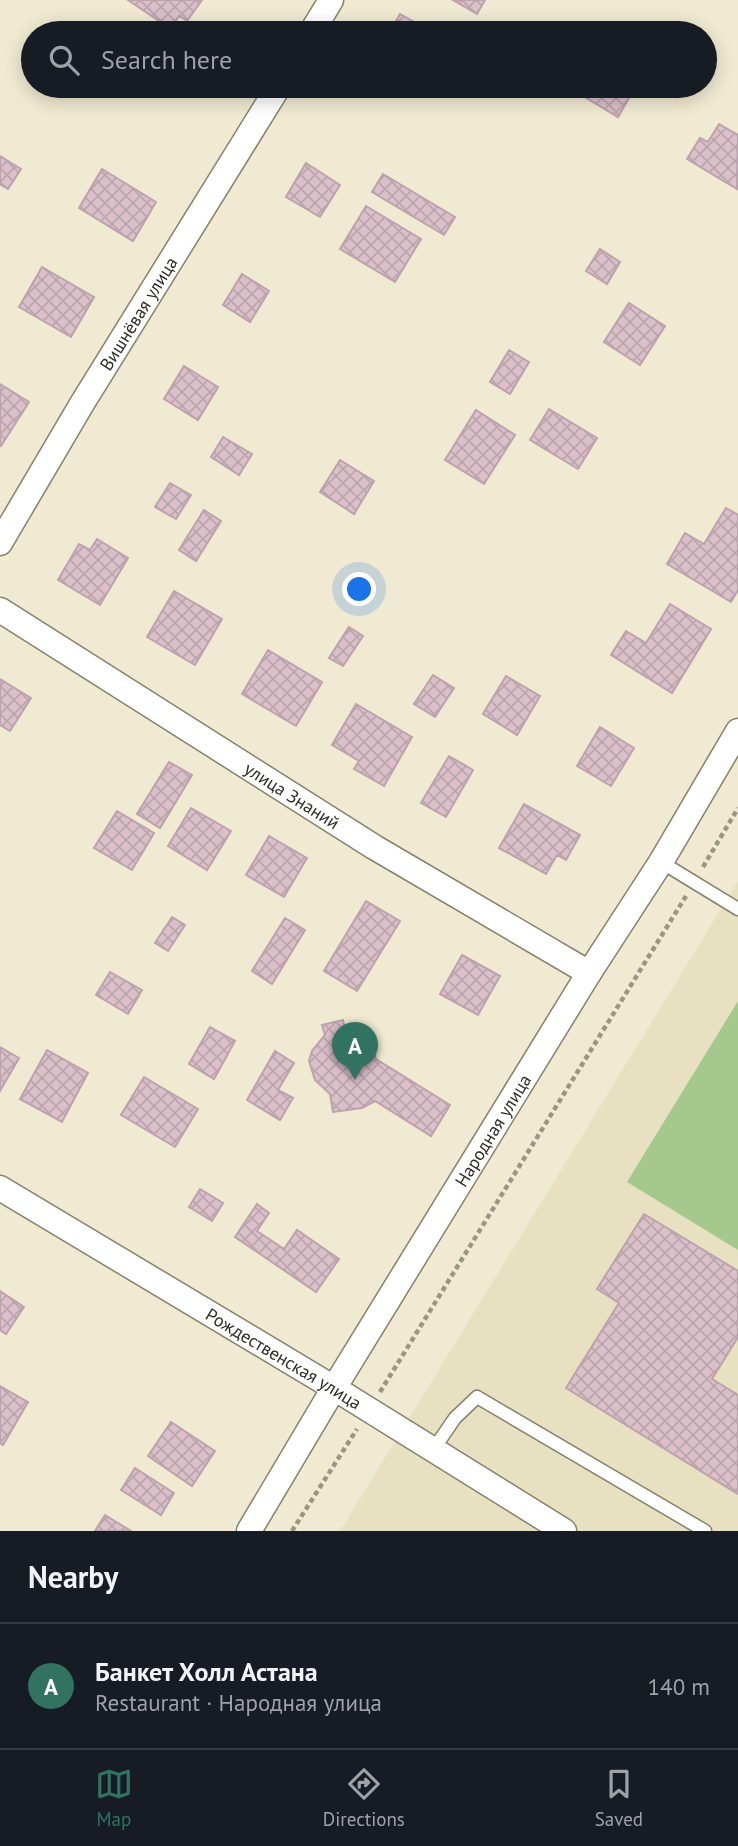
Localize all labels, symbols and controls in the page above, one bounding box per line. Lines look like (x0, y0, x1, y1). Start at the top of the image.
search box (21, 21, 717, 98)
icon: search (45, 41, 83, 79)
text: Search here (101, 43, 232, 76)
street label: Вишнёвая улица (94, 252, 182, 374)
your location (342, 572, 376, 606)
street label: улица Знаний (240, 756, 344, 834)
pin: A (332, 1022, 378, 1080)
street label: Народная улица (449, 1070, 536, 1191)
street label: Рождественская улица (202, 1302, 366, 1414)
text: Nearby (28, 1557, 118, 1596)
text: Банкет Холл Астана (95, 1655, 318, 1688)
text: A (44, 1672, 58, 1701)
text: 140 m (648, 1672, 710, 1701)
text: Restaurant · Народная улица (95, 1688, 382, 1717)
tab: Map (95, 1765, 133, 1831)
tab: Directions (323, 1765, 405, 1831)
tab: Saved (595, 1765, 643, 1831)

